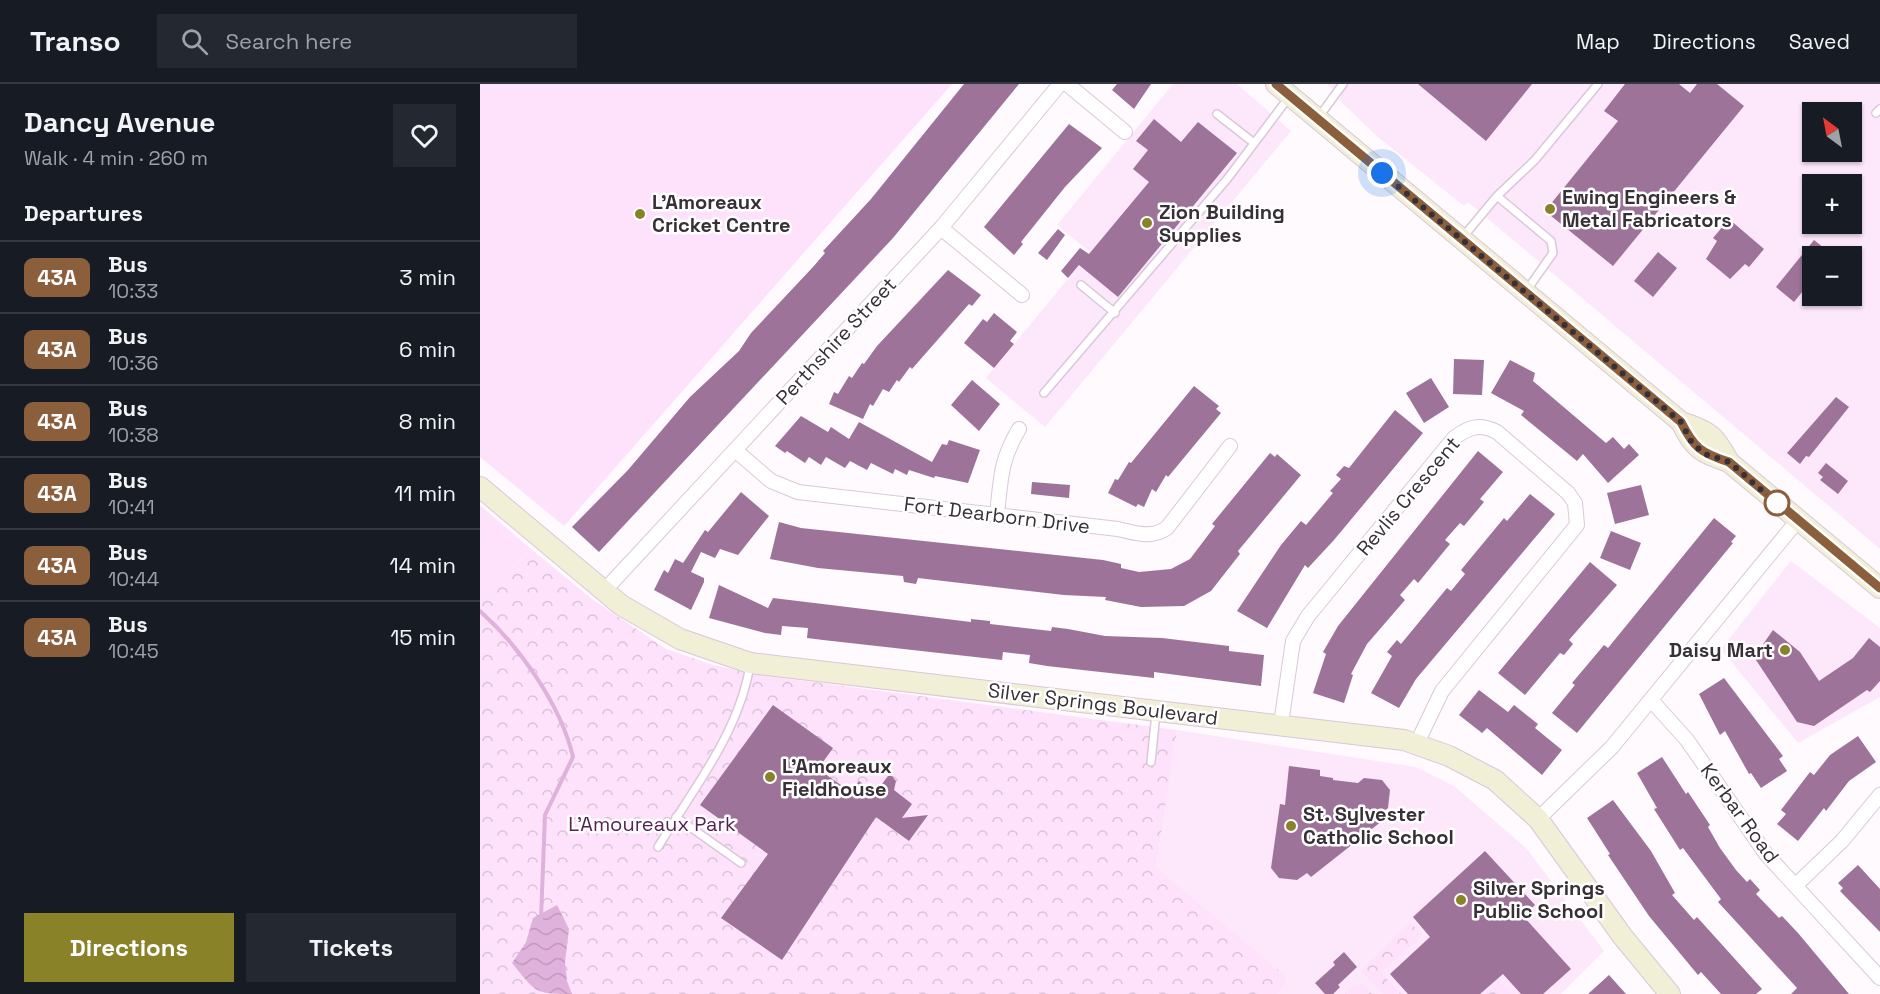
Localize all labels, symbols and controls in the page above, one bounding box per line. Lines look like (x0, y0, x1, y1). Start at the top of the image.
search box (157, 14, 577, 68)
text: Transo (30, 23, 121, 59)
icon: search (178, 25, 211, 58)
text: Search here (226, 27, 352, 55)
text: Map (1576, 28, 1620, 55)
text: Directions (1653, 28, 1756, 55)
text: Saved (1789, 28, 1850, 55)
north arrow (1802, 102, 1862, 162)
map controls (1802, 102, 1862, 306)
text: Dancy Avenue (24, 104, 216, 140)
button: heart (393, 104, 456, 167)
text: Walk · 4 min · 260 m (24, 145, 208, 171)
your location (1367, 158, 1397, 188)
button: + (1802, 174, 1862, 234)
place label: Ewing Engineers & Metal Fabricators (1562, 184, 1736, 233)
place label: L'Amoreaux Cricket Centre (652, 189, 791, 238)
text: Departures (24, 199, 143, 227)
place label: Zion Building Supplies (1159, 199, 1285, 248)
marker: Ewing Engineers & Metal Fabricators (1543, 202, 1557, 216)
marker: L'Amoreaux Cricket Centre (633, 207, 647, 221)
marker: Zion Building Supplies (1140, 216, 1154, 230)
button: − (1802, 246, 1862, 306)
text: Bus (108, 250, 148, 278)
text: 3 min (399, 263, 456, 291)
text: 43A (37, 264, 77, 291)
street label: Perthshire Street (770, 272, 902, 410)
text: 10:33 (108, 278, 158, 304)
text: Bus (108, 322, 148, 350)
text: 6 min (399, 335, 456, 363)
text: 43A (37, 336, 77, 363)
text: 10:36 (108, 350, 159, 376)
text: Bus (108, 394, 148, 422)
text: 8 min (399, 407, 456, 435)
text: 43A (37, 408, 77, 435)
text: 10:38 (108, 422, 159, 448)
street label: Revlis Crescent (1351, 431, 1465, 561)
text: Bus (108, 466, 148, 494)
text: 11 min (394, 479, 456, 507)
text: 43A (37, 480, 77, 507)
unlabelled marker (1764, 490, 1790, 516)
street label: Fort Dearborn Drive (903, 491, 1091, 539)
text: 10:41 (108, 494, 155, 520)
text: Bus (108, 538, 148, 566)
text: 14 min (390, 551, 456, 579)
text: 43A (37, 552, 77, 579)
text: 10:44 (108, 566, 159, 592)
text: Bus (108, 610, 148, 638)
text: 15 min (390, 623, 456, 651)
text: 43A (37, 624, 77, 651)
place label: Daisy Mart (1669, 637, 1773, 663)
text: 10:45 (108, 638, 159, 664)
marker: Daisy Mart (1778, 643, 1792, 657)
street label: Silver Springs Boulevard (987, 677, 1219, 731)
place label: L'Amoreaux Fieldhouse (782, 753, 892, 802)
street label: Kerbar Road (1695, 758, 1785, 868)
marker: L'Amoreaux Fieldhouse (763, 770, 777, 784)
place label: St. Sylvester Catholic School (1303, 801, 1454, 850)
park label: L'Amoureaux Park (568, 811, 736, 837)
marker: St. Sylvester Catholic School (1284, 819, 1298, 833)
place label: Silver Springs Public School (1473, 875, 1605, 924)
marker: Silver Springs Public School (1454, 893, 1468, 907)
button: Directions (24, 913, 234, 982)
button: Tickets (246, 913, 456, 982)

